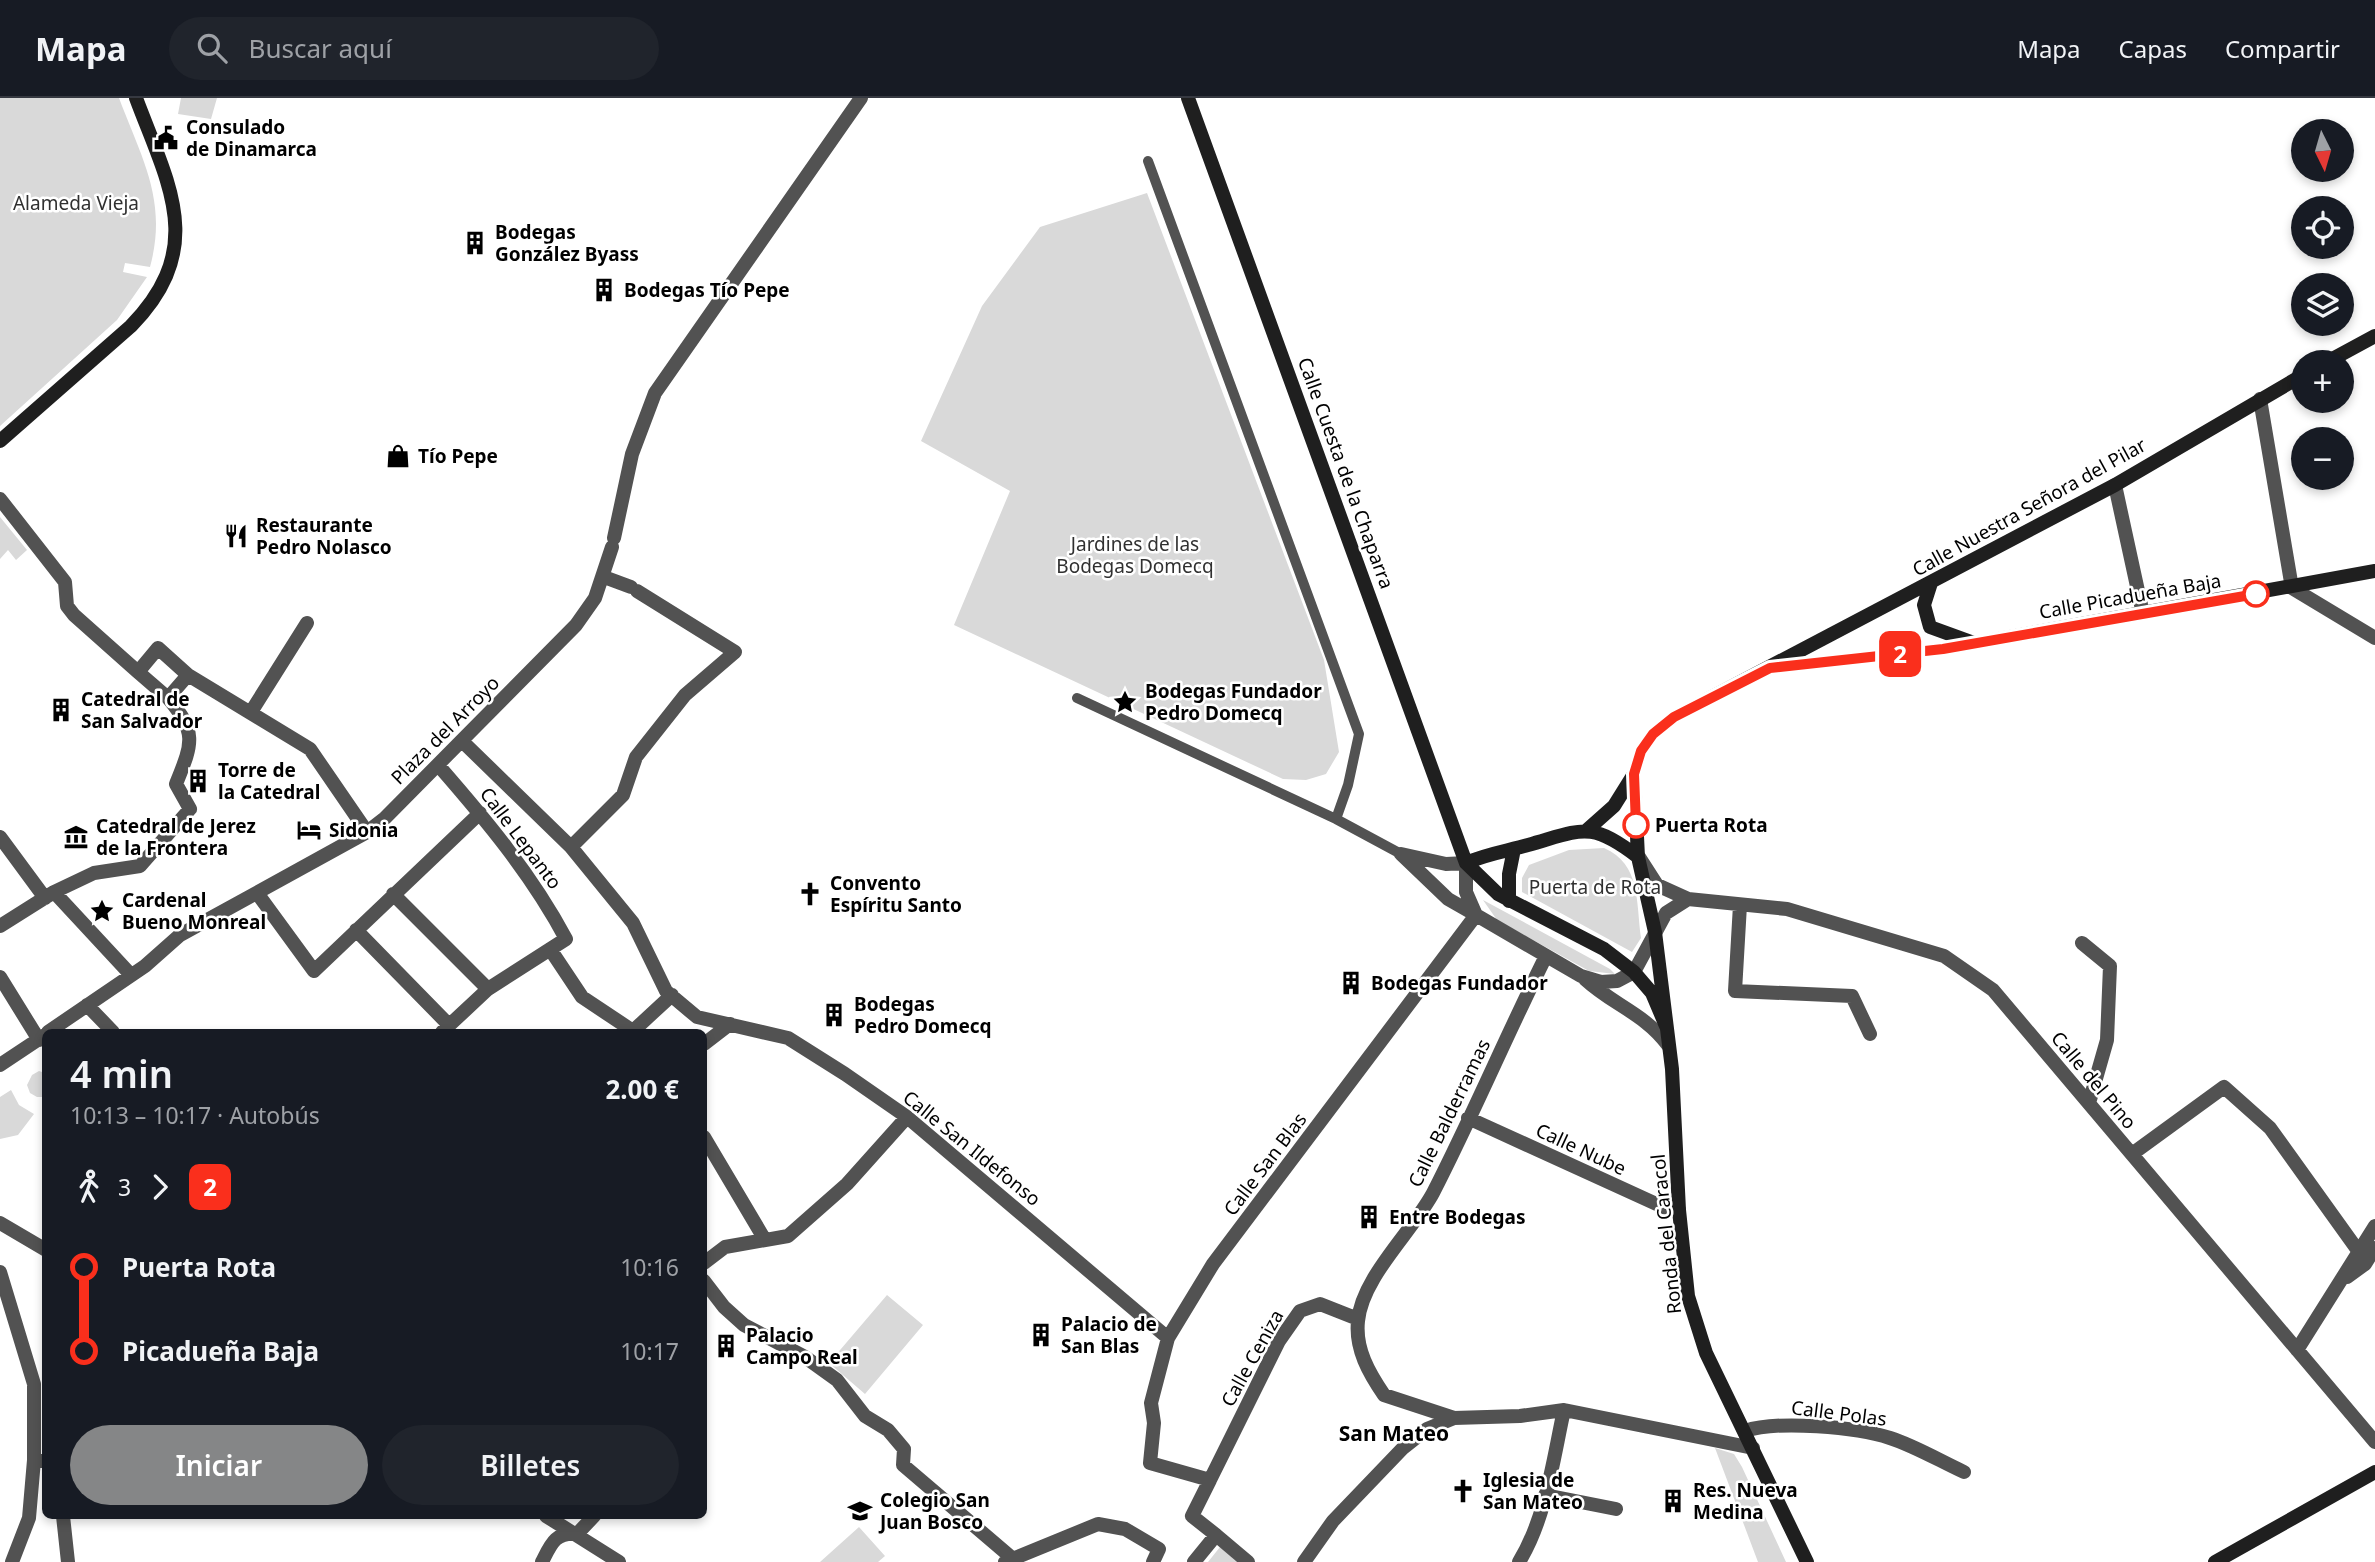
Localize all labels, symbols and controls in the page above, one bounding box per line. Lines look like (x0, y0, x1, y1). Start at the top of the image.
search box (169, 17, 659, 80)
text: Mapa (35, 26, 127, 71)
icon: search (193, 29, 231, 67)
text: Buscar aquí (249, 30, 392, 66)
text: Mapa (2017, 32, 2081, 65)
text: Capas (2119, 32, 2187, 65)
text: Compartir (2225, 32, 2340, 65)
place label: Consulado de Dinamarca (186, 114, 317, 162)
north arrow (2291, 119, 2354, 182)
map controls (2291, 119, 2354, 490)
public building icon: Consulado de Dinamarca (152, 124, 180, 152)
park label: Alameda Vieja (13, 190, 139, 216)
button: locate (2291, 196, 2354, 259)
place label: Bodegas González Byass (495, 219, 639, 267)
building icon: Bodegas González Byass (461, 229, 489, 257)
button: layers (2291, 273, 2354, 336)
building icon: Bodegas Tío Pepe (590, 276, 618, 304)
place label: Bodegas Tío Pepe (624, 277, 790, 303)
button: + (2291, 350, 2354, 413)
street label: Calle Cuesta de la Chaparra (1292, 354, 1400, 592)
button: − (2291, 427, 2354, 490)
street label: Calle Nuestra Señora del Pilar (1907, 432, 2151, 582)
shop icon: Tío Pepe (384, 442, 412, 470)
place label: Tío Pepe (418, 443, 498, 469)
place label: Restaurante Pedro Nolasco (256, 512, 392, 560)
restaurant icon: Restaurante Pedro Nolasco (222, 522, 250, 550)
park label: Jardines de las Bodegas Domecq (1056, 531, 1214, 579)
street label: Calle Picadueña Baja (2037, 567, 2223, 625)
unlabelled marker (2243, 581, 2269, 607)
line badge: 2 (1877, 631, 1923, 677)
text: 2 (1893, 637, 1907, 670)
street label: Plaza del Arroyo (385, 670, 505, 790)
place label: Bodegas Fundador Pedro Domecq (1145, 678, 1322, 726)
place label: Catedral de San Salvador (81, 686, 203, 734)
place icon: Bodegas Fundador Pedro Domecq (1111, 688, 1139, 716)
building icon: Catedral de San Salvador (47, 696, 75, 724)
place label: Torre de la Catedral (218, 757, 320, 805)
building icon: Torre de la Catedral (184, 767, 212, 795)
street label: Calle Lepanto (474, 782, 568, 894)
marker: Puerta Rota (1623, 812, 1649, 838)
place label: Puerta Rota (1655, 812, 1768, 838)
place label: Catedral de Jerez de la Frontera (96, 813, 256, 861)
hotel icon: Sidonia (295, 816, 323, 844)
place label: Sidonia (329, 817, 398, 843)
museum icon: Catedral de Jerez de la Frontera (62, 823, 90, 851)
place label: Convento Espíritu Santo (830, 870, 962, 918)
park label: Puerta de Rota (1529, 874, 1661, 900)
church icon: Convento Espíritu Santo (796, 880, 824, 908)
place label: Cardenal Bueno Monreal (122, 887, 266, 935)
place icon: Cardenal Bueno Monreal (88, 897, 116, 925)
building icon: Bodegas Fundador (1337, 969, 1365, 997)
place label: Bodegas Fundador (1371, 970, 1548, 996)
place label: Bodegas Pedro Domecq (854, 991, 992, 1039)
building icon: Bodegas Pedro Domecq (820, 1001, 848, 1029)
street label: Calle del Pino (2045, 1026, 2143, 1134)
street label: Calle Balderramas (1402, 1035, 1496, 1191)
text: 4 min (70, 1047, 173, 1099)
text: 2.00 € (605, 1071, 679, 1107)
street label: Calle San Ildefonso (898, 1084, 1046, 1212)
text: 10:13 – 10:17 · Autobús (70, 1099, 320, 1131)
street label: Calle San Blas (1218, 1107, 1312, 1221)
street label: Calle Nube (1532, 1117, 1630, 1181)
street label: Ronda del Caracol (1645, 1153, 1687, 1315)
icon: walk (70, 1168, 108, 1206)
icon: forward (141, 1168, 179, 1206)
text: 2 (203, 1170, 217, 1203)
text: 3 (118, 1171, 131, 1203)
building icon: Entre Bodegas (1355, 1203, 1383, 1231)
place label: Entre Bodegas (1389, 1204, 1525, 1230)
text: Puerta Rota (122, 1249, 276, 1285)
text: 10:16 (620, 1251, 679, 1283)
street label: Calle Ceniza (1215, 1305, 1289, 1411)
place label: Palacio de San Blas (1061, 1311, 1157, 1359)
building icon: Palacio de San Blas (1027, 1321, 1055, 1349)
place label: Palacio Campo Real (746, 1322, 858, 1370)
building icon: Palacio Campo Real (712, 1332, 740, 1360)
text: Picadueña Baja (122, 1333, 319, 1369)
text: 10:17 (620, 1335, 679, 1367)
street label: Calle Polas (1790, 1394, 1888, 1432)
district label: San Mateo (1339, 1419, 1449, 1447)
button: Iniciar (70, 1425, 368, 1505)
button: Billetes (382, 1425, 679, 1505)
place label: Iglesia de San Mateo (1483, 1467, 1583, 1515)
church icon: Iglesia de San Mateo (1449, 1477, 1477, 1505)
place label: Res. Nueva Medina (1693, 1477, 1798, 1525)
place label: Colegio San Juan Bosco (878, 1487, 990, 1535)
building icon: Res. Nueva Medina (1659, 1487, 1687, 1515)
school or university icon: Colegio San Juan Bosco (846, 1497, 874, 1525)

